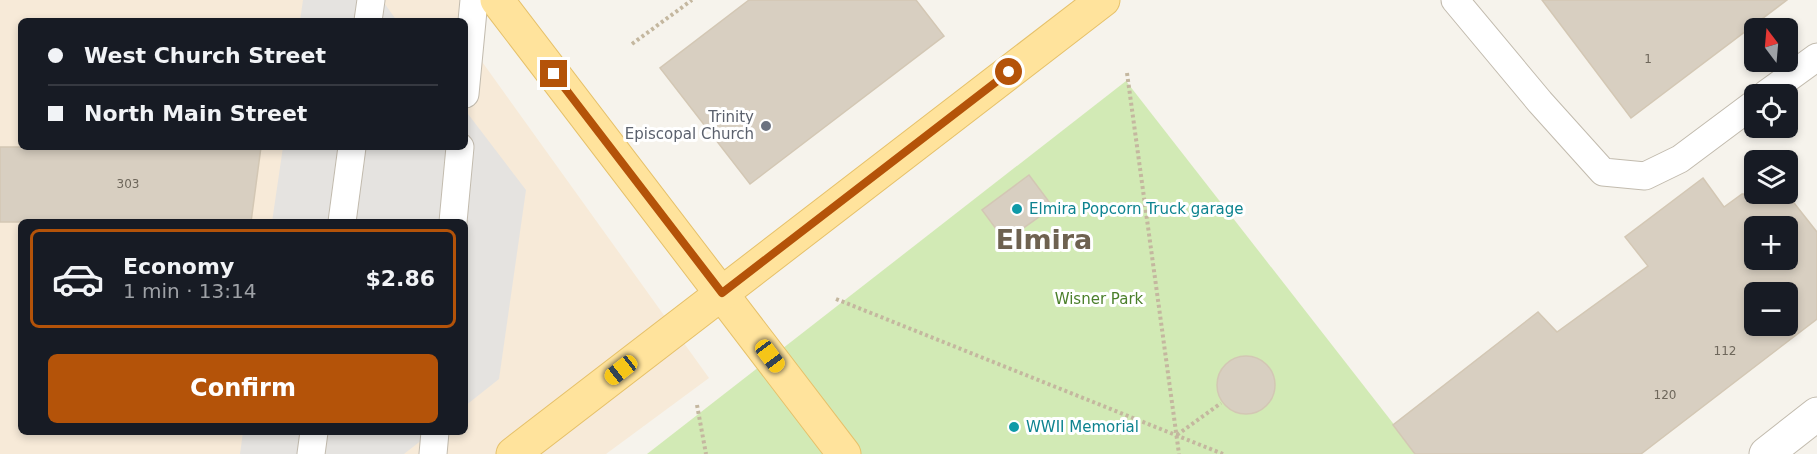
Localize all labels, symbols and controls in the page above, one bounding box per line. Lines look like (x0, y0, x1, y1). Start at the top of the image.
north arrow (1744, 18, 1798, 72)
map controls (1744, 18, 1798, 336)
text: West Church Street (84, 43, 326, 68)
house number: 1 (1644, 52, 1652, 66)
route start (995, 58, 1022, 85)
route end (540, 60, 567, 87)
button: locate (1744, 84, 1798, 138)
text: North Main Street (84, 101, 307, 126)
place label: Trinity Episcopal Church (625, 108, 754, 143)
marker: Trinity Episcopal Church (759, 119, 773, 133)
button: layers (1744, 150, 1798, 204)
house number: 303 (117, 177, 139, 191)
place label: Elmira Popcorn Truck garage (1029, 200, 1244, 218)
marker: Elmira Popcorn Truck garage (1010, 202, 1024, 216)
button: + (1744, 216, 1798, 270)
district label: Elmira (996, 224, 1092, 255)
icon: car (51, 252, 105, 306)
text: Economy (123, 254, 234, 279)
text: $2.86 (365, 266, 435, 291)
text: 1 min · 13:14 (123, 279, 257, 303)
button: − (1744, 282, 1798, 336)
park label: Wisner Park (1055, 290, 1144, 308)
car (752, 336, 788, 376)
house number: 112 (1714, 344, 1736, 358)
car (601, 352, 641, 388)
button: Confirm (48, 354, 438, 423)
house number: 120 (1654, 388, 1676, 402)
place label: WWII Memorial (1026, 418, 1139, 436)
marker: WWII Memorial (1007, 420, 1021, 434)

